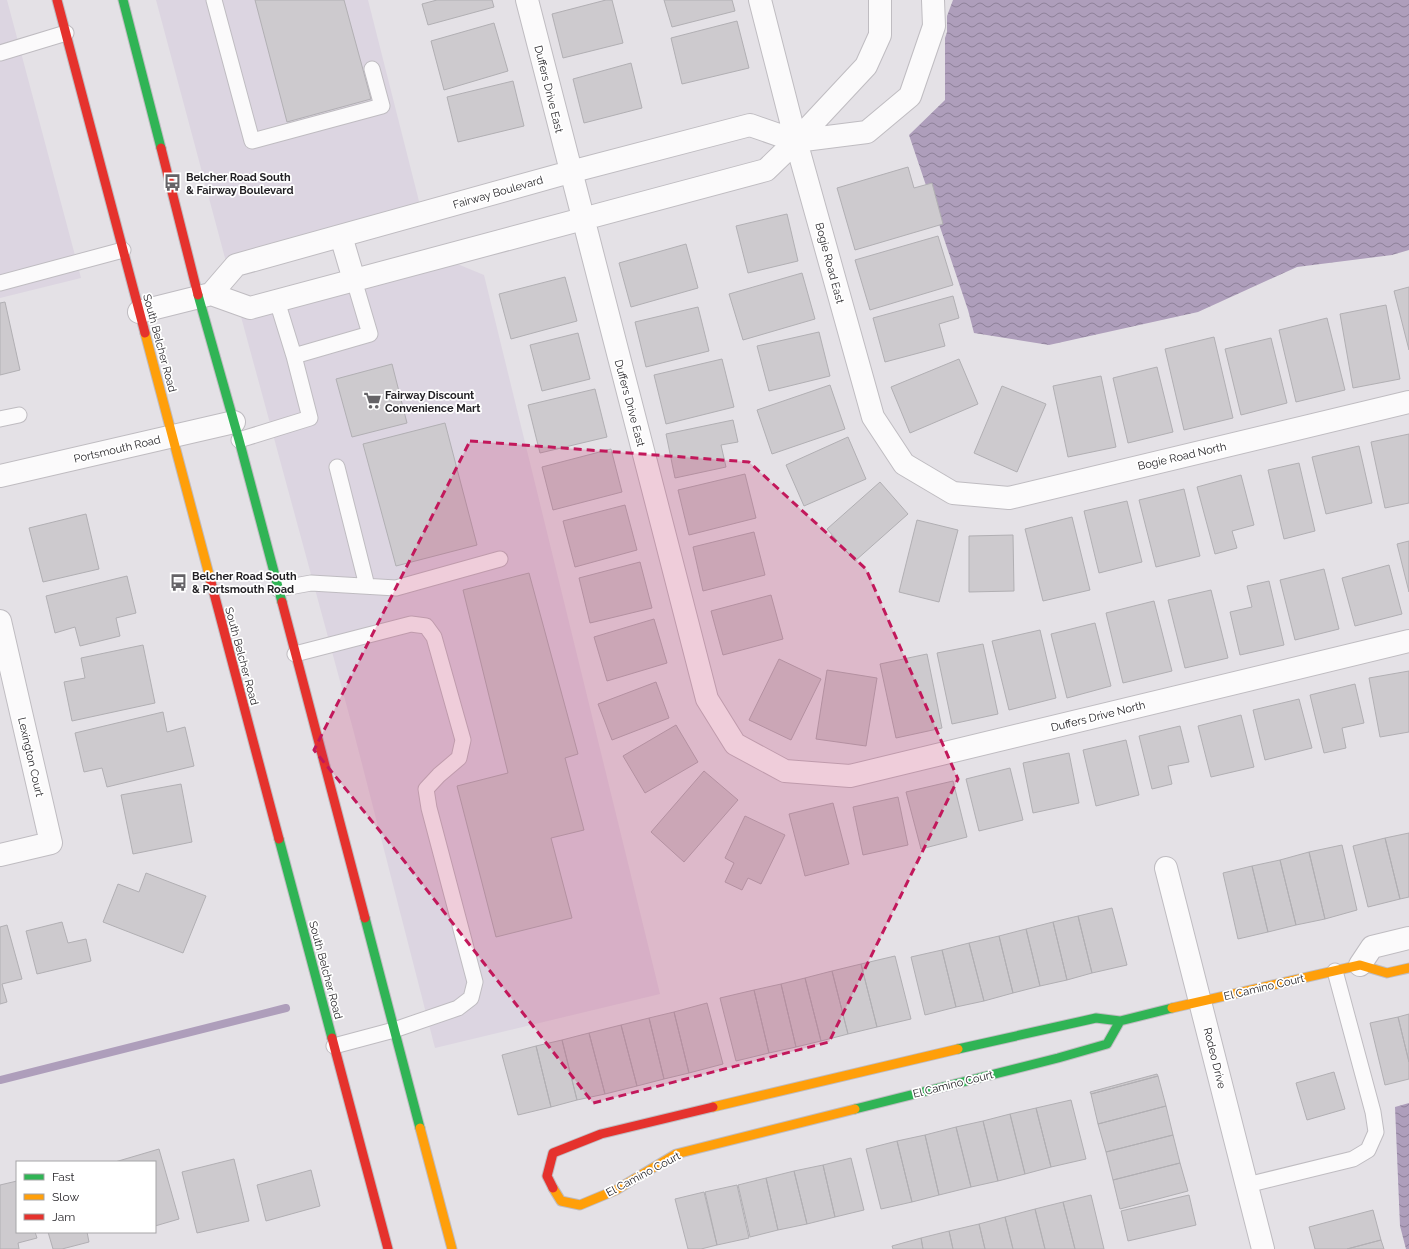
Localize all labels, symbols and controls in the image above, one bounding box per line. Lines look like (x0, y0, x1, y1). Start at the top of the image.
street label: Duffers Drive East (531, 44, 566, 135)
place label: Belcher Road South & Fairway Boulevard (186, 171, 294, 197)
bus stop icon: Belcher Road South & Fairway Boulevard (163, 173, 183, 193)
street label: Fairway Boulevard (452, 173, 545, 212)
street label: Bogie Road East (812, 221, 847, 305)
street label: South Belcher Road (140, 293, 179, 394)
street label: Duffers Drive East (612, 358, 647, 448)
place label: Fairway Discount Convenience Mart (385, 389, 481, 415)
supermarket icon: Fairway Discount Convenience Mart (362, 391, 382, 411)
street label: Portsmouth Road (72, 433, 162, 466)
street label: Bogie Road North (1137, 440, 1228, 473)
place label: Belcher Road South & Portsmouth Road (192, 570, 297, 596)
bus stop icon: Belcher Road South & Portsmouth Road (169, 572, 189, 592)
street label: South Belcher Road (222, 606, 261, 707)
street label: Duffers Drive North (1049, 698, 1147, 735)
street label: Lexington Court (15, 716, 46, 798)
street label: South Belcher Road (306, 920, 345, 1021)
street label: El Camino Court (1223, 972, 1306, 1003)
street label: Rodeo Drive (1201, 1026, 1229, 1091)
street label: El Camino Court (912, 1068, 995, 1101)
street label: El Camino Court (604, 1149, 683, 1199)
legend (16, 1161, 156, 1233)
text: Fast (52, 1170, 75, 1184)
text: Slow (52, 1190, 79, 1204)
text: Jam (52, 1210, 75, 1224)

